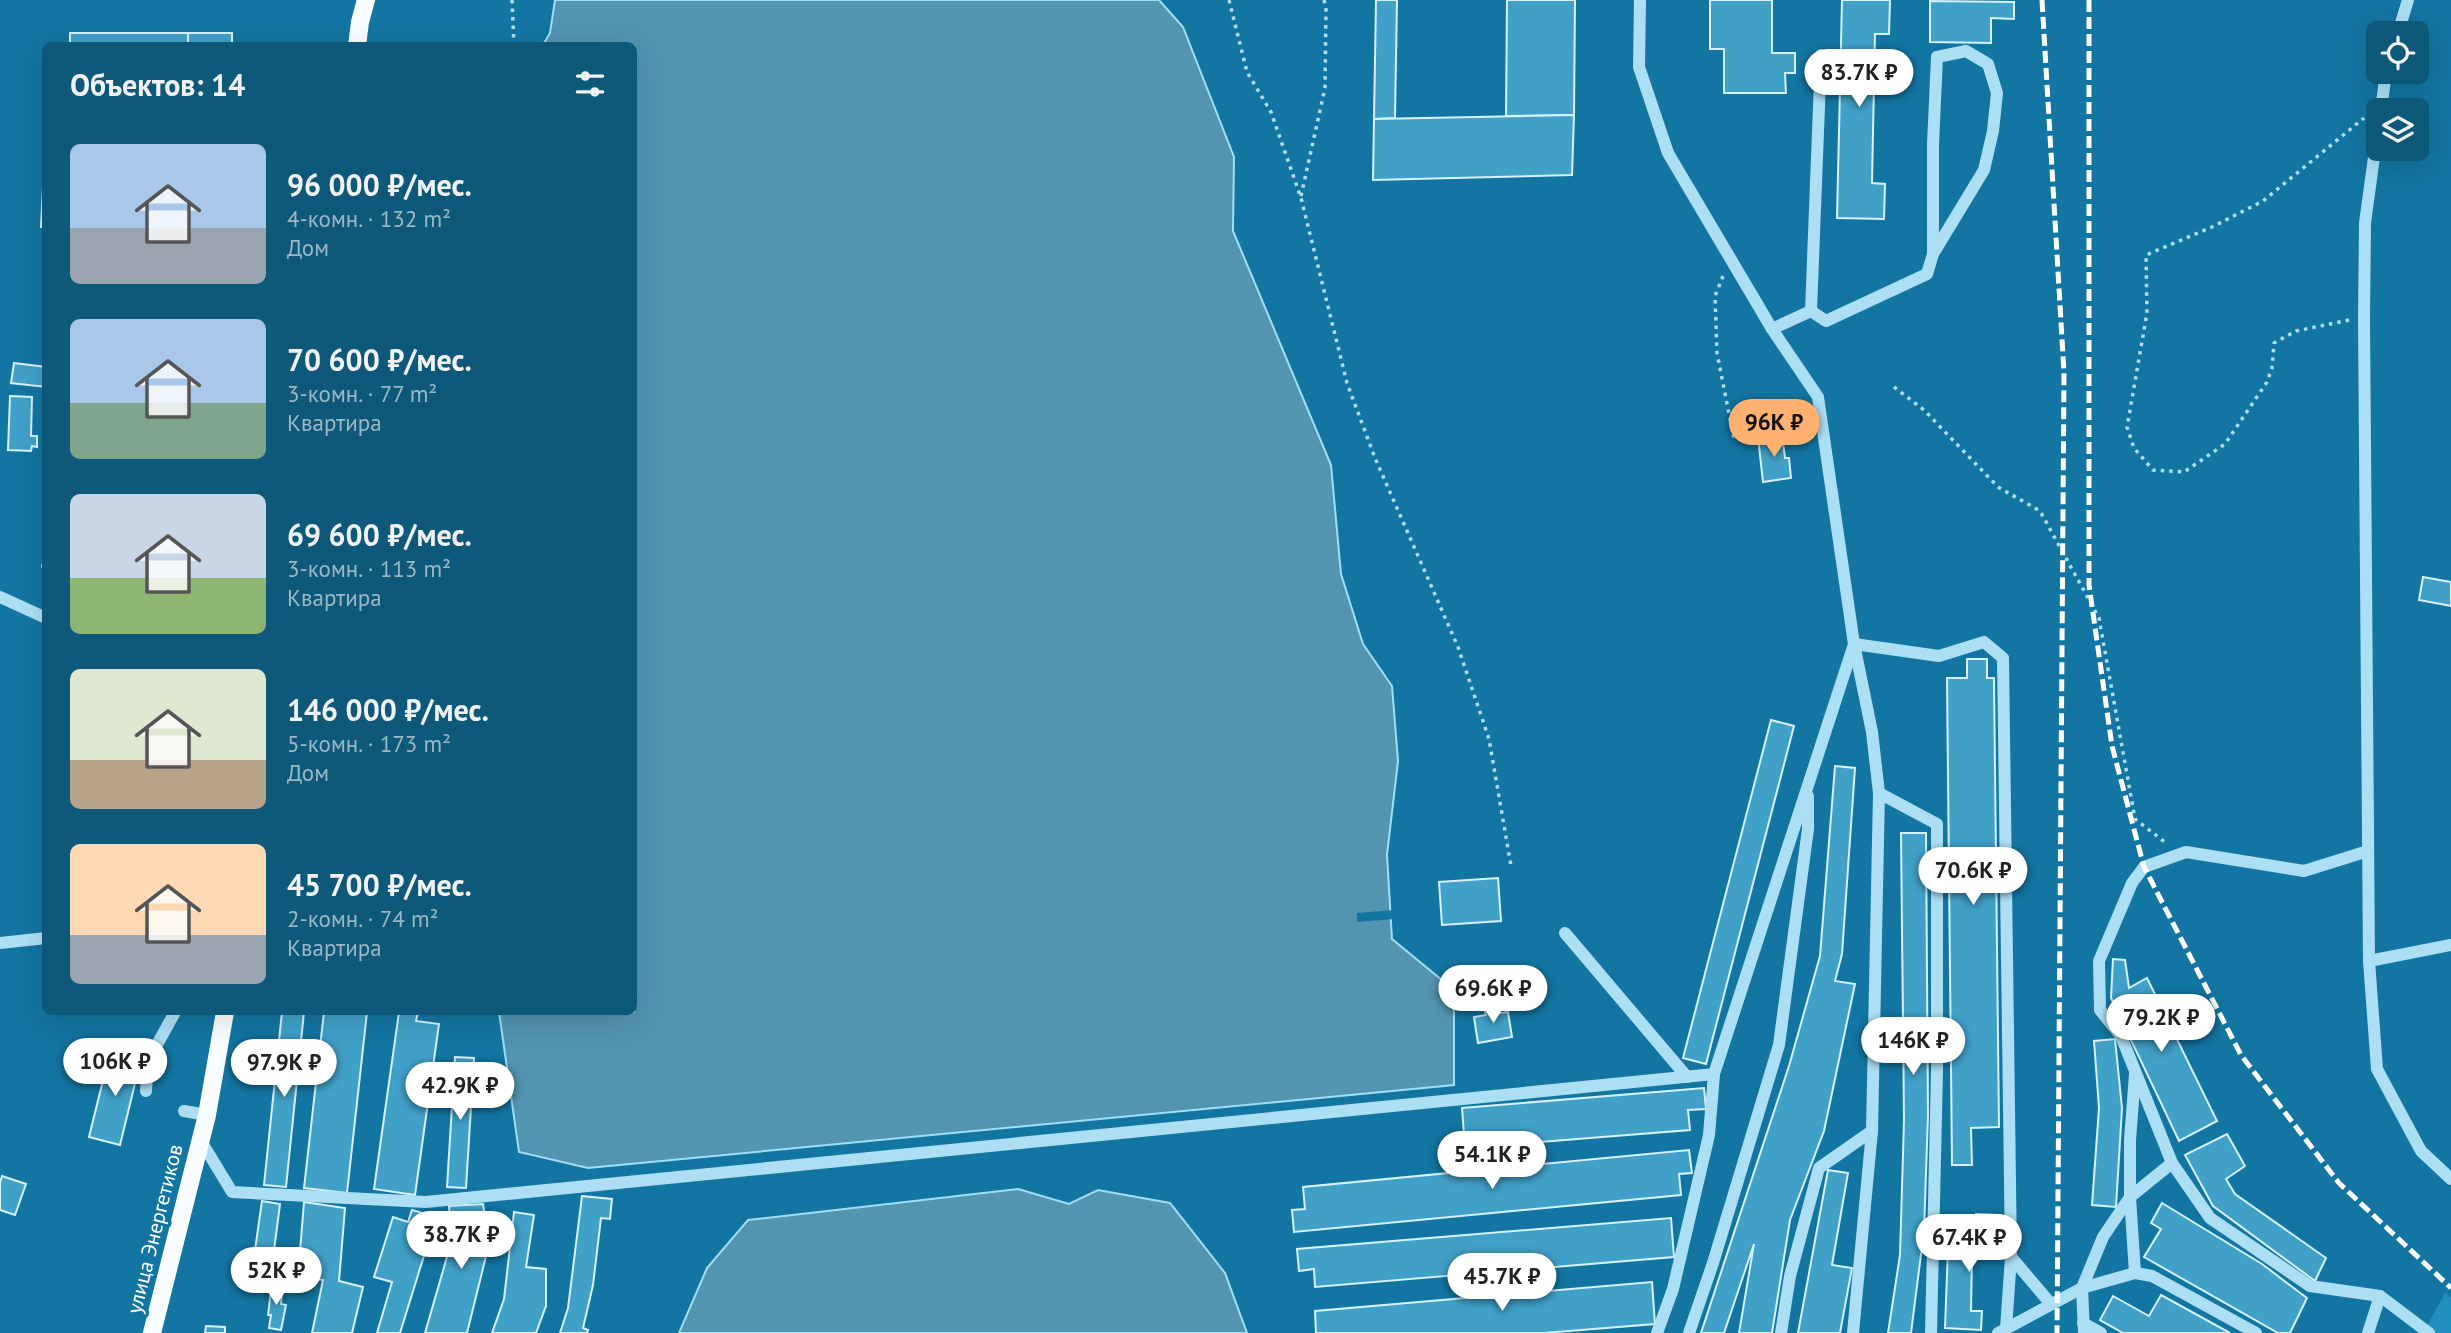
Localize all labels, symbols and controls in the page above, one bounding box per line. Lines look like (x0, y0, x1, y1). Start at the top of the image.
map controls (2366, 21, 2429, 161)
button: locate (2366, 21, 2429, 84)
pin: 83.7K ₽ (1794, 50, 1924, 109)
text: 83.7K ₽ (1820, 57, 1898, 86)
text: Объектов: 14 (70, 65, 245, 104)
icon: filters (571, 65, 609, 103)
button: layers (2366, 98, 2429, 161)
text: 96 000 ₽/мес. (287, 165, 472, 204)
icon: home (126, 172, 210, 256)
text: 4-комн. · 132 m² (287, 204, 451, 233)
text: Дом (287, 233, 329, 262)
text: 70 600 ₽/мес. (287, 340, 472, 379)
icon: home (126, 347, 210, 431)
text: 3-комн. · 77 m² (287, 379, 437, 408)
pin: 96K ₽ (1725, 400, 1823, 459)
text: 96K ₽ (1745, 407, 1803, 436)
text: Квартира (287, 408, 382, 437)
text: 69 600 ₽/мес. (287, 515, 472, 554)
icon: home (126, 522, 210, 606)
text: 3-комн. · 113 m² (287, 554, 451, 583)
text: Квартира (287, 583, 382, 612)
text: 146 000 ₽/мес. (287, 690, 489, 729)
icon: home (126, 697, 210, 781)
text: 5-комн. · 173 m² (287, 729, 451, 758)
text: Дом (287, 758, 329, 787)
pin: 70.6K ₽ (1908, 848, 2038, 907)
text: 70.6K ₽ (1934, 855, 2012, 884)
text: 45 700 ₽/мес. (287, 865, 472, 904)
icon: home (126, 872, 210, 956)
text: 2-комн. · 74 m² (287, 904, 439, 933)
text: Квартира (287, 933, 382, 962)
pin: 69.6K ₽ (1428, 965, 1558, 1025)
text: 69.6K ₽ (1454, 973, 1532, 1002)
pin: 79.2K ₽ (2096, 995, 2226, 1054)
text: 79.2K ₽ (2122, 1002, 2200, 1031)
pin: 146K ₽ (1856, 1018, 1970, 1077)
text: 146K ₽ (1877, 1025, 1949, 1054)
pin: 106K ₽ (58, 1038, 172, 1098)
pin: 97.9K ₽ (219, 1040, 349, 1099)
text: 106K ₽ (79, 1046, 151, 1075)
text: 97.9K ₽ (247, 1047, 321, 1076)
pin: 42.9K ₽ (395, 1062, 525, 1122)
text: 42.9K ₽ (421, 1070, 499, 1099)
pin: 54.1K ₽ (1427, 1132, 1557, 1191)
text: 54.1K ₽ (1453, 1139, 1531, 1168)
street label: улица Энергетиков (120, 1141, 189, 1317)
pin: 38.7K ₽ (396, 1212, 526, 1271)
pin: 67.4K ₽ (1904, 1214, 2034, 1274)
text: 38.7K ₽ (422, 1219, 500, 1248)
text: 67.4K ₽ (1932, 1222, 2006, 1251)
pin: 52K ₽ (227, 1248, 325, 1307)
pin: 45.7K ₽ (1437, 1254, 1567, 1313)
text: 52K ₽ (247, 1255, 305, 1284)
text: 45.7K ₽ (1463, 1261, 1541, 1290)

